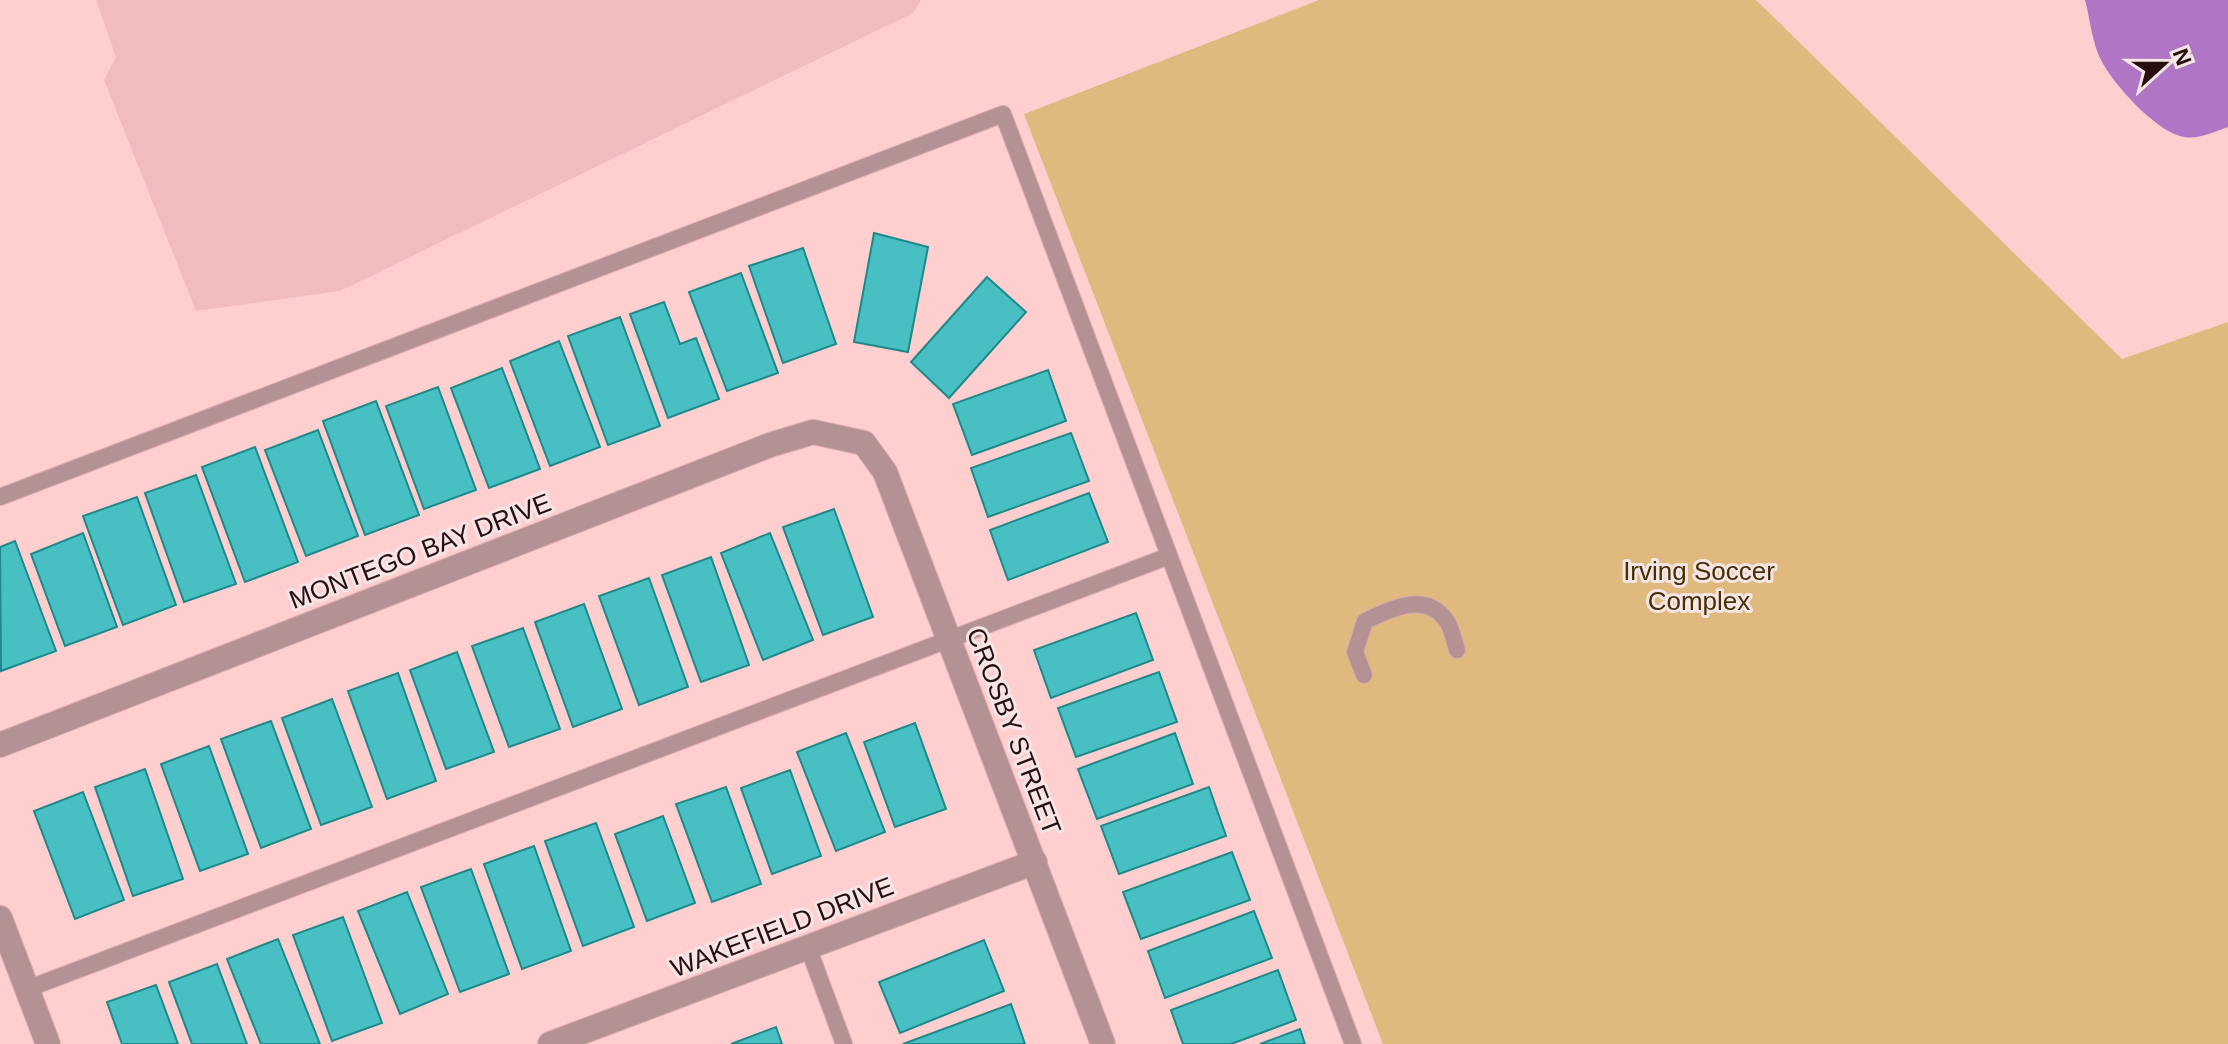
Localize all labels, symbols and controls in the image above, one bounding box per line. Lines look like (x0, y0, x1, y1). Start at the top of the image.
north arrow (2124, 24, 2204, 104)
text: N (2168, 45, 2197, 69)
street label: MONTEGO BAY DRIVE (285, 487, 555, 615)
park label: Irving Soccer Complex (1623, 556, 1775, 616)
street label: CROSBY STREET (961, 623, 1067, 839)
street label: WAKEFIELD DRIVE (666, 871, 898, 983)

